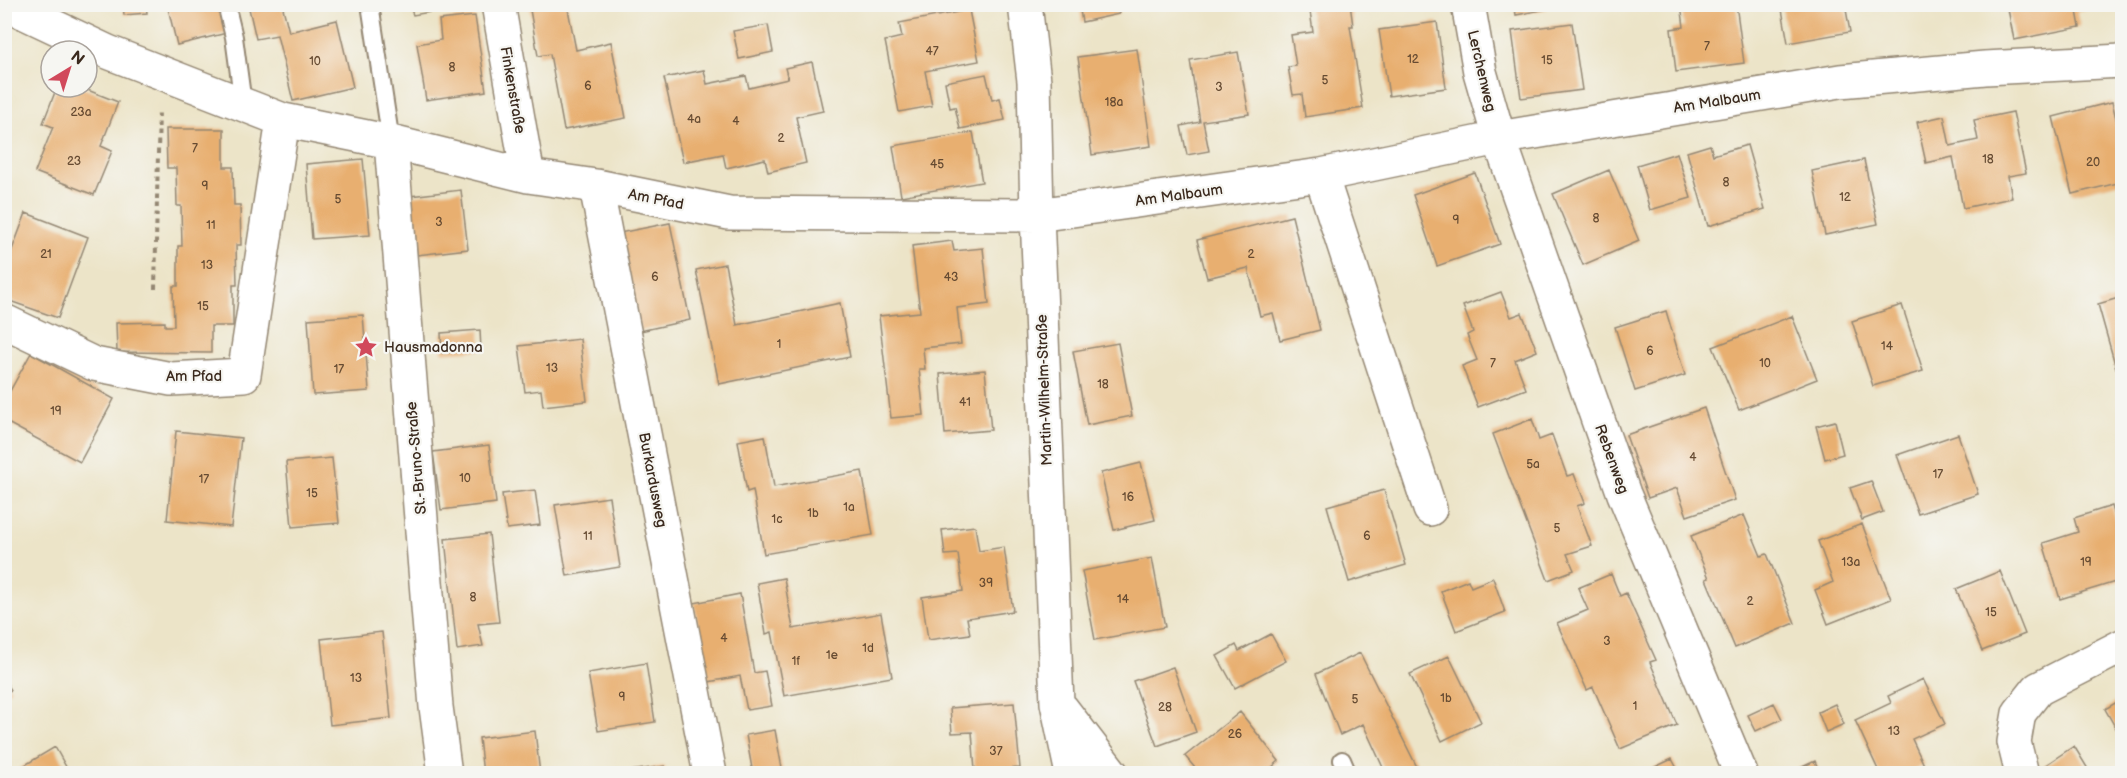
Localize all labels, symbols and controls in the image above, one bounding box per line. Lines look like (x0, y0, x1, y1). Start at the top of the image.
street label: Lerchenweg (1463, 28, 1500, 114)
north arrow (39, 39, 99, 99)
house number: 7 (1704, 39, 1710, 54)
house number: 47 (925, 44, 939, 59)
street label: Finkenstraße (495, 45, 530, 135)
text: N (67, 47, 88, 70)
house number: 12 (1407, 52, 1419, 67)
house number: 15 (1541, 53, 1553, 68)
house number: 10 (309, 54, 321, 69)
house number: 8 (449, 60, 456, 75)
house number: 5 (1322, 73, 1329, 88)
house number: 6 (584, 79, 592, 94)
house number: 3 (1215, 80, 1223, 95)
street label: Am Malbaum (1672, 85, 1762, 118)
house number: 18a (1105, 95, 1123, 110)
house number: 23a (70, 105, 92, 120)
house number: 4a (687, 112, 701, 127)
house number: 4 (732, 114, 740, 129)
house number: 2 (777, 131, 785, 146)
house number: 7 (192, 141, 198, 156)
house number: 18 (1982, 152, 1994, 167)
house number: 23 (67, 154, 81, 169)
house number: 20 (2086, 155, 2100, 170)
house number: 45 (930, 157, 944, 172)
house number: 8 (1723, 175, 1730, 190)
house number: 9 (202, 179, 209, 194)
street label: Am Malbaum (1134, 180, 1224, 211)
street label: Am Pfad (626, 185, 685, 214)
house number: 12 (1839, 190, 1851, 205)
house number: 5 (335, 192, 342, 207)
house number: 8 (1593, 211, 1600, 226)
house number: 9 (1453, 213, 1460, 228)
house number: 3 (435, 215, 443, 230)
house number: 11 (206, 218, 216, 233)
house number: 21 (40, 247, 52, 262)
house number: 2 (1247, 247, 1255, 262)
house number: 13 (201, 258, 213, 273)
house number: 6 (651, 270, 659, 285)
house number: 43 (944, 270, 958, 285)
house number: 15 (197, 299, 209, 314)
street label: Martin-Wilhelm-Straße (1032, 314, 1057, 466)
place icon: Hausmadonna (353, 334, 379, 360)
house number: 1 (777, 337, 781, 352)
place label: Hausmadonna (384, 338, 483, 357)
house number: 14 (1881, 339, 1894, 354)
house number: 6 (1646, 344, 1654, 359)
house number: 7 (1490, 356, 1496, 371)
house number: 10 (1759, 356, 1771, 371)
house number: 13 (546, 361, 558, 376)
house number: 17 (334, 362, 344, 377)
street label: Am Pfad (166, 367, 222, 386)
house number: 18 (1097, 377, 1109, 392)
house number: 41 (959, 395, 971, 410)
street label: St.-Bruno-Straße (402, 401, 431, 515)
house number: 19 (50, 404, 62, 419)
street label: Rebenweg (1590, 422, 1633, 497)
street label: Burkardusweg (634, 431, 671, 529)
house number: 4 (1689, 450, 1697, 465)
house number: 5a (1526, 457, 1540, 472)
house number: 17 (1933, 467, 1943, 482)
house number: 10 (459, 471, 471, 486)
house number: 17 (199, 472, 209, 487)
house number: 15 (306, 486, 318, 501)
house number: 16 (1122, 490, 1134, 505)
house number: 1a (843, 500, 855, 515)
house number: 1b (807, 506, 819, 521)
house number: 1c (771, 512, 783, 527)
house number: 5 (1554, 521, 1561, 536)
house number: 11 (583, 529, 593, 544)
house number: 6 (1363, 529, 1371, 544)
house number: 13a (1842, 555, 1861, 570)
house number: 19 (2080, 555, 2092, 570)
house number: 39 (979, 576, 993, 591)
house number: 8 (470, 590, 477, 605)
house number: 14 (1117, 592, 1130, 607)
house number: 2 (1746, 594, 1754, 609)
house number: 15 (1985, 605, 1997, 620)
house number: 4 (720, 631, 728, 646)
house number: 3 (1603, 634, 1611, 649)
house number: 1d (862, 641, 874, 656)
house number: 1e (826, 648, 838, 663)
house number: 1f (792, 654, 800, 669)
house number: 13 (350, 671, 362, 686)
house number: 9 (619, 690, 626, 705)
house number: 1b (1440, 691, 1452, 706)
house number: 5 (1352, 692, 1359, 707)
house number: 1 (1633, 699, 1637, 714)
house number: 28 (1158, 700, 1172, 715)
house number: 13 (1888, 724, 1900, 739)
house number: 26 (1228, 727, 1242, 742)
house number: 37 (989, 744, 1003, 759)

